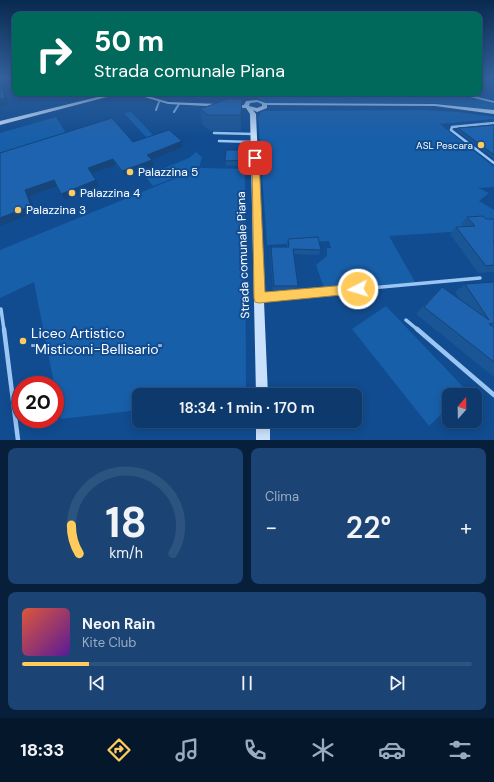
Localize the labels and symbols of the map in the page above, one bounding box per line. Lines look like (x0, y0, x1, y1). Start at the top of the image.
place label: ASL Pescara (416, 139, 473, 152)
marker: ASL Pescara (476, 140, 486, 150)
pin (238, 141, 272, 175)
place label: Palazzina 5 (138, 164, 198, 180)
marker: Palazzina 5 (125, 167, 135, 177)
place label: Palazzina 4 (80, 185, 140, 201)
marker: Palazzina 4 (67, 188, 77, 198)
street label: Strada comunale Piana (233, 191, 253, 319)
place label: Palazzina 3 (26, 202, 86, 218)
marker: Palazzina 3 (13, 205, 23, 215)
position arrow (337, 268, 379, 310)
place label: Liceo Artistico "Misticoni-Bellisario" (31, 324, 162, 358)
marker: Liceo Artistico "Misticoni-Bellisario" (18, 336, 28, 346)
speed limit sign: 20 (12, 376, 64, 428)
north arrow (442, 388, 482, 428)

